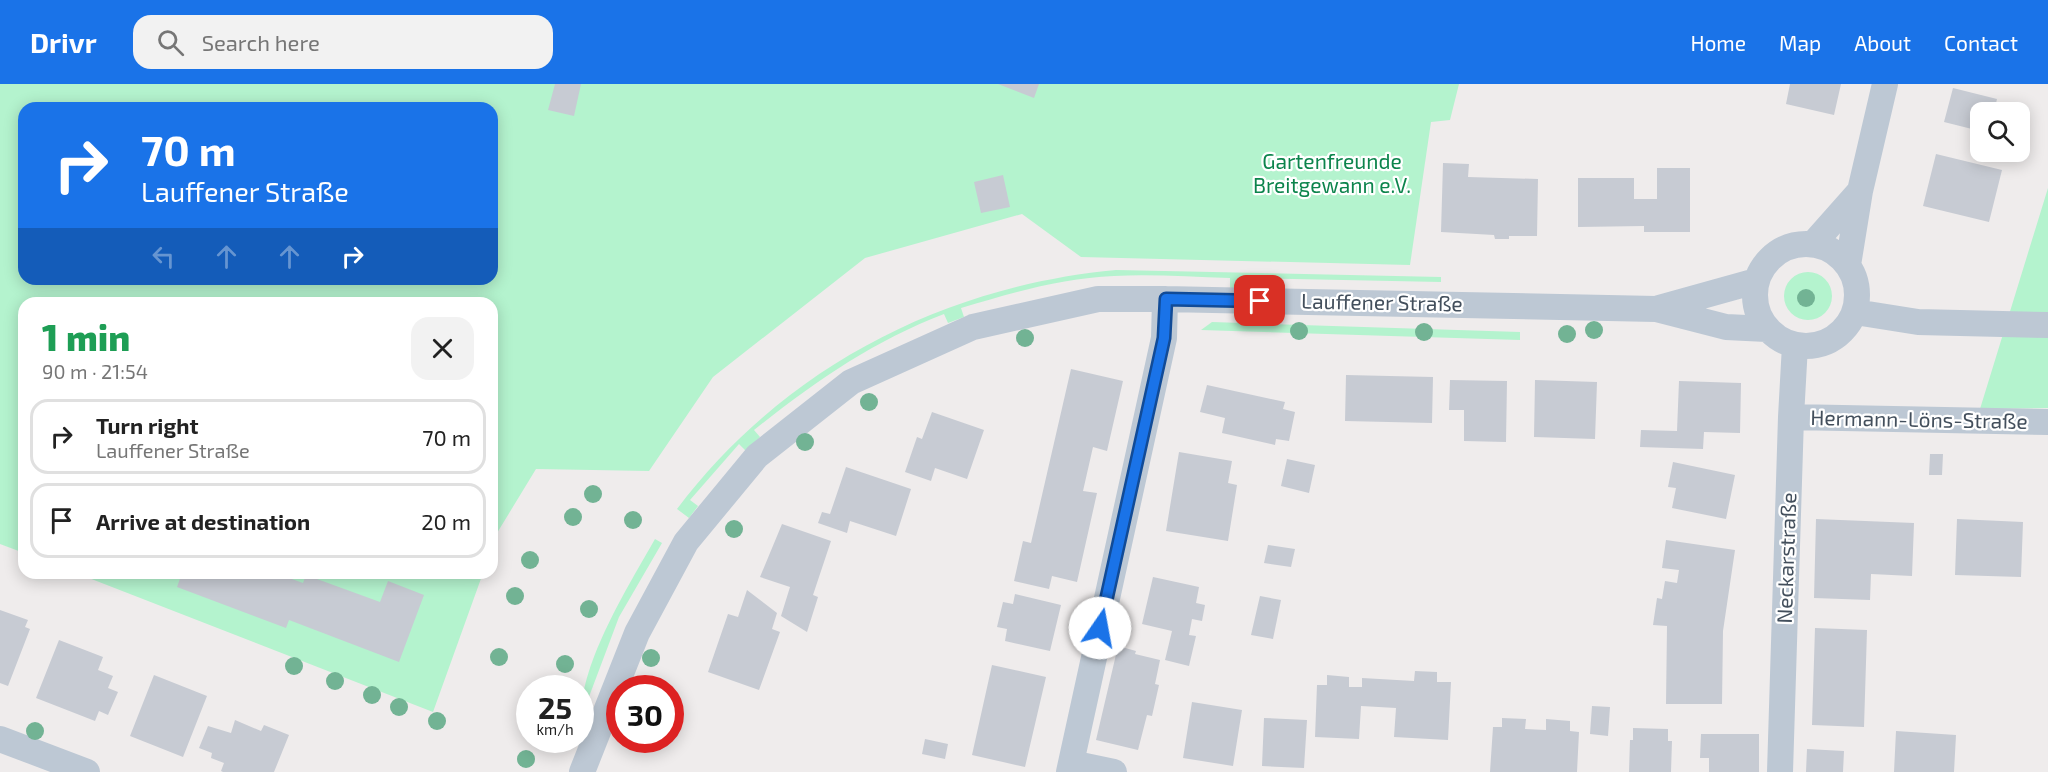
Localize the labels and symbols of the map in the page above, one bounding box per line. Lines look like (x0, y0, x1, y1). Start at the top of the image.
park label: Gartenfreunde Breitgewann e.V. (1253, 148, 1411, 197)
pin (1234, 275, 1285, 326)
street label: Lauffener Straße (1301, 288, 1463, 315)
street label: Hermann-Löns-Straße (1810, 404, 2028, 433)
street label: Neckarstraße (1771, 492, 1800, 624)
position arrow (1068, 596, 1132, 660)
speed limit sign: 30 (606, 675, 684, 753)

